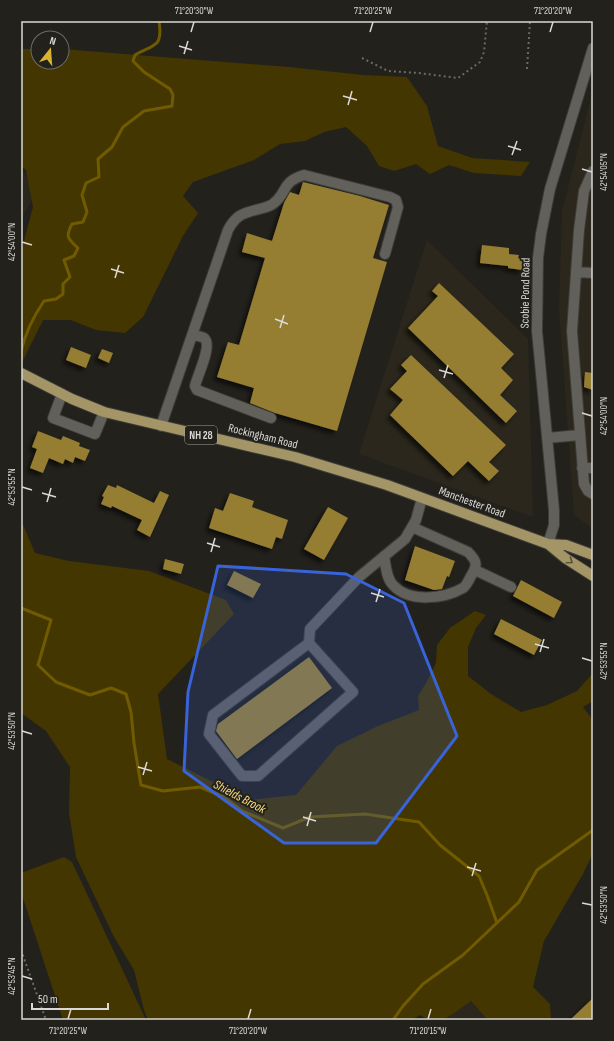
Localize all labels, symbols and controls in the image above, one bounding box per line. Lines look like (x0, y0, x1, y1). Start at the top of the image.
text: 71°20'30"W (175, 5, 214, 17)
text: 71°20'25"W (354, 5, 392, 17)
text: 71°20'20"W (534, 5, 573, 17)
north arrow (30, 30, 70, 70)
text: N (48, 34, 58, 48)
text: 42°54'05"N (598, 153, 610, 191)
text: 42°54'00"N (6, 223, 18, 261)
street label: Scobie Pond Road (517, 257, 534, 329)
text: 42°54'00"N (598, 397, 610, 435)
street label: Rockingham Road (226, 421, 299, 452)
road number: NH 28 (185, 426, 217, 444)
text: 42°53'55"N (6, 468, 18, 506)
street label: Manchester Road (437, 484, 507, 521)
one-way arrow (566, 556, 573, 564)
text: 42°53'55"N (598, 642, 610, 680)
text: 42°53'50"N (6, 712, 18, 750)
water label: Shields Brook (211, 776, 270, 818)
text: 42°53'50"N (598, 886, 610, 924)
text: 42°53'45"N (6, 957, 18, 995)
scale bar (32, 985, 108, 1011)
text: 50 m (38, 992, 58, 1007)
text: 71°20'25"W (49, 1025, 87, 1037)
text: 71°20'20"W (229, 1025, 268, 1037)
text: 71°20'15"W (409, 1025, 447, 1037)

